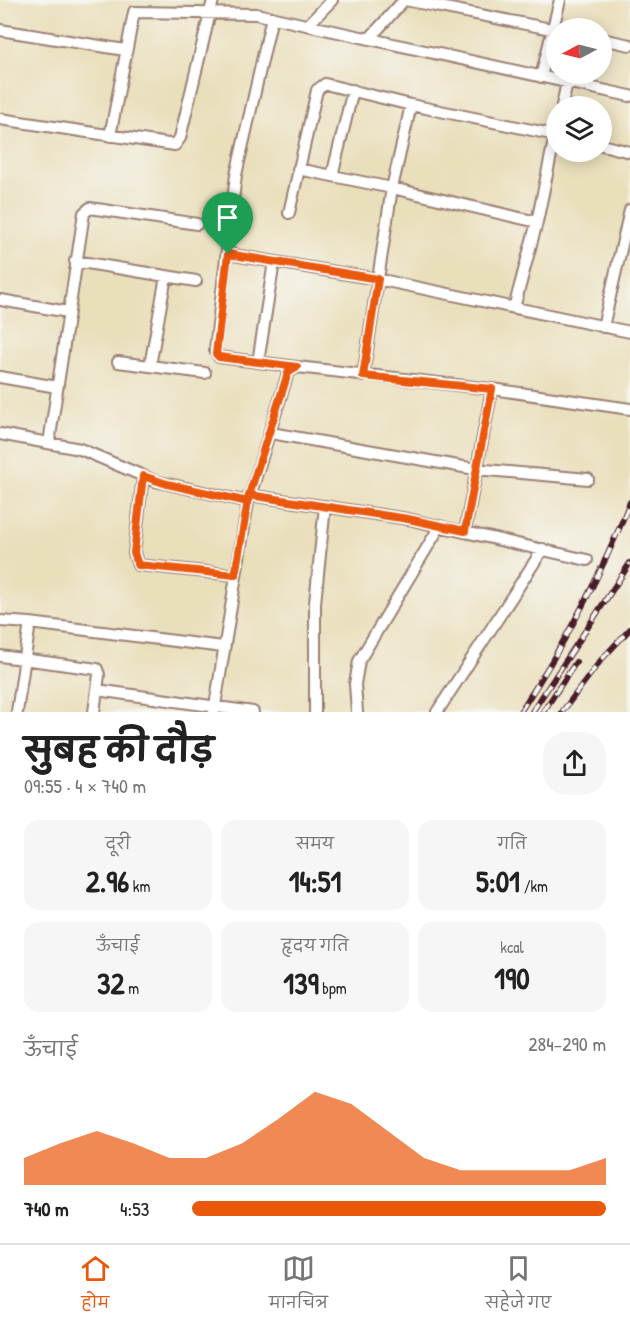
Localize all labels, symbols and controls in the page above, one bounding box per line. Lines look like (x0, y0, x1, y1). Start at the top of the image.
north arrow (546, 18, 612, 84)
map controls (546, 18, 612, 162)
button: layers (546, 96, 612, 162)
pin (202, 192, 253, 254)
icon: arrive (211, 201, 244, 234)
text: सुबह की दौड़ (24, 727, 214, 771)
button: share (543, 732, 606, 795)
text: 09:55 · 4 × 740 m (24, 772, 146, 799)
text: दूरी (105, 832, 131, 854)
text: समय (296, 832, 334, 854)
text: गति (497, 832, 527, 854)
text: 2.96 (86, 861, 129, 901)
text: 14:51 (289, 861, 341, 901)
text: 5:01 (476, 861, 520, 901)
text: km (129, 875, 150, 897)
text: /km (520, 875, 548, 897)
text: ऊँचाई (97, 934, 139, 956)
text: हृदय गति (281, 934, 349, 956)
text: kcal (500, 936, 524, 958)
text: 190 (494, 958, 530, 998)
text: 32 (97, 963, 124, 1003)
text: 139 (283, 963, 319, 1003)
text: m (124, 977, 139, 999)
text: bpm (319, 977, 347, 999)
text: 284–290 m (528, 1030, 606, 1057)
text: ऊँचाई (24, 1035, 78, 1062)
text: 740 m (24, 1195, 69, 1222)
text: 4:53 (120, 1195, 150, 1222)
tab: होम (79, 1252, 112, 1320)
tab: मानचित्र (269, 1252, 328, 1320)
tab: सहेजे गए (485, 1252, 551, 1320)

